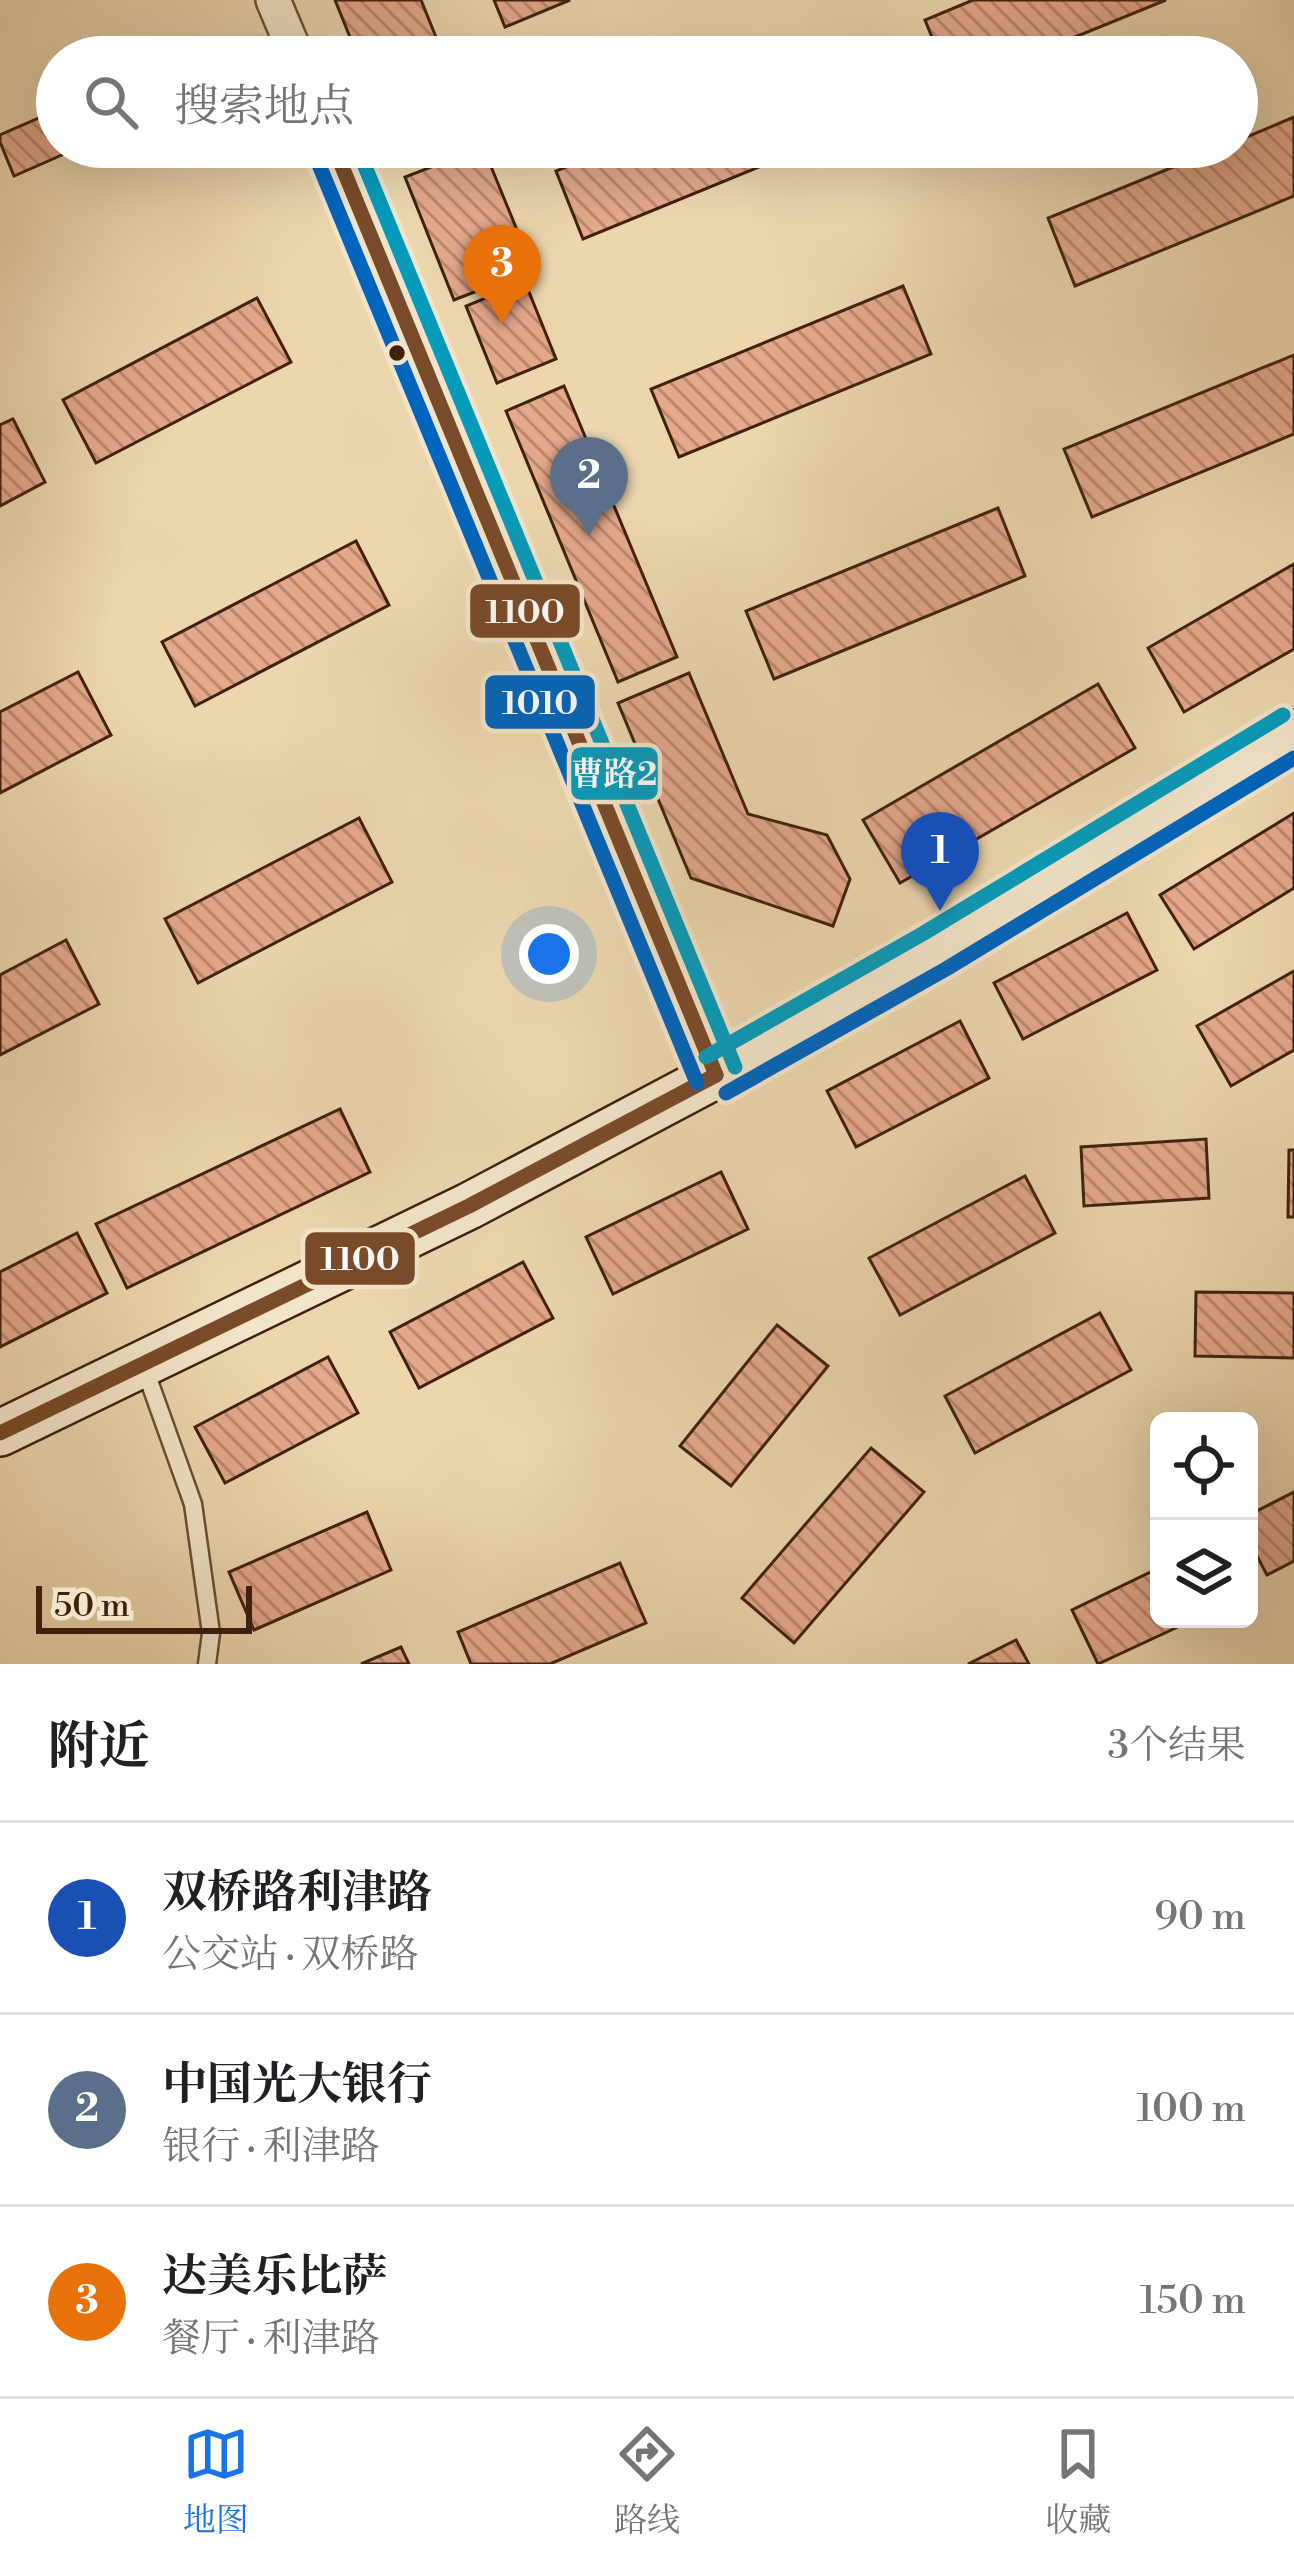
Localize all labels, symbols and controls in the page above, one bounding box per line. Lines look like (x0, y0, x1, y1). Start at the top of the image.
search box (36, 36, 1258, 168)
icon: search (78, 69, 144, 135)
text: 搜索地点 (174, 79, 354, 136)
pin: 3 (463, 225, 541, 324)
unlabelled marker (386, 342, 408, 364)
pin: 2 (550, 437, 628, 536)
line badge: 1100 (468, 582, 582, 640)
text: 1100 (485, 593, 565, 634)
line badge: 1010 (483, 673, 597, 731)
text: 1010 (502, 684, 578, 725)
line badge: 曹路2 (569, 745, 660, 802)
text: 曹路2 (571, 755, 657, 796)
pin: 1 (901, 812, 979, 911)
your location (519, 924, 579, 984)
line badge: 1100 (303, 1230, 417, 1287)
text: 1100 (320, 1240, 400, 1281)
map controls (1150, 1412, 1258, 1628)
button: locate (1150, 1412, 1258, 1520)
button: layers (1150, 1520, 1258, 1628)
scale bar (36, 1580, 252, 1633)
text: 50 m (54, 1586, 130, 1627)
text: 附近 (48, 1716, 150, 1780)
text: 3个结果 (1107, 1722, 1246, 1771)
text: 双桥路利津路 (162, 1865, 432, 1922)
text: 1 (78, 1893, 96, 1942)
text: 90 m (1154, 1893, 1246, 1942)
text: 公交站 · 双桥路 (162, 1931, 419, 1980)
text: 中国光大银行 (162, 2057, 432, 2114)
text: 2 (75, 2085, 99, 2134)
text: 100 m (1137, 2085, 1246, 2134)
text: 银行 · 利津路 (162, 2123, 380, 2172)
text: 达美乐比萨 (162, 2249, 387, 2306)
text: 3 (75, 2277, 99, 2326)
text: 150 m (1140, 2277, 1246, 2326)
text: 餐厅 · 利津路 (162, 2315, 380, 2364)
tab: 地图 (183, 2421, 249, 2542)
tab: 路线 (614, 2421, 680, 2542)
tab: 收藏 (1045, 2421, 1111, 2542)

